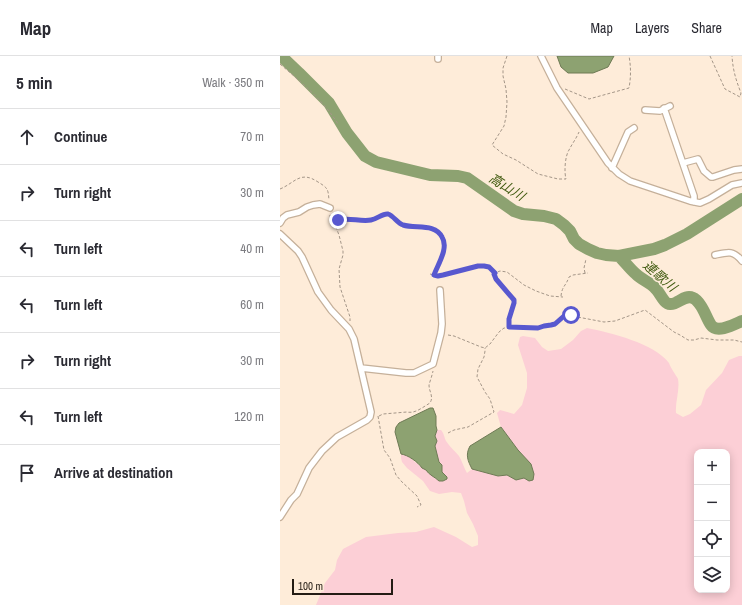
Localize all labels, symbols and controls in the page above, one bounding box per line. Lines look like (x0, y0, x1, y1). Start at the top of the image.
text: Map (20, 15, 51, 41)
text: Map (591, 19, 613, 37)
text: Layers (635, 19, 669, 37)
text: Share (691, 19, 722, 37)
text: 5 min (16, 71, 52, 94)
text: Walk · 350 m (202, 74, 264, 91)
icon: ahead (16, 126, 38, 148)
text: Continue (54, 126, 107, 147)
text: 70 m (240, 128, 264, 145)
water label: 高山川 (486, 169, 530, 206)
icon: right (16, 182, 38, 204)
text: Turn right (54, 182, 111, 203)
text: 30 m (240, 184, 264, 201)
route end (329, 211, 347, 229)
icon: left (16, 238, 38, 260)
text: Turn left (54, 238, 102, 259)
text: 40 m (240, 240, 264, 257)
water label: 連歌川 (640, 257, 682, 297)
icon: left (16, 294, 38, 316)
text: Turn left (54, 294, 102, 315)
text: 60 m (240, 296, 264, 313)
route start (562, 306, 580, 324)
icon: right (16, 350, 38, 372)
text: Turn right (54, 350, 111, 371)
text: 30 m (240, 352, 264, 369)
icon: left (16, 406, 38, 428)
text: Turn left (54, 406, 102, 427)
text: 120 m (234, 408, 264, 425)
map controls (694, 449, 730, 593)
button: + (694, 449, 730, 485)
icon: arrive (16, 462, 38, 484)
text: Arrive at destination (54, 462, 173, 483)
button: − (694, 485, 730, 521)
button: locate (694, 521, 730, 557)
button: layers (694, 557, 730, 593)
scale bar (292, 577, 393, 596)
text: 100 m (298, 579, 323, 593)

